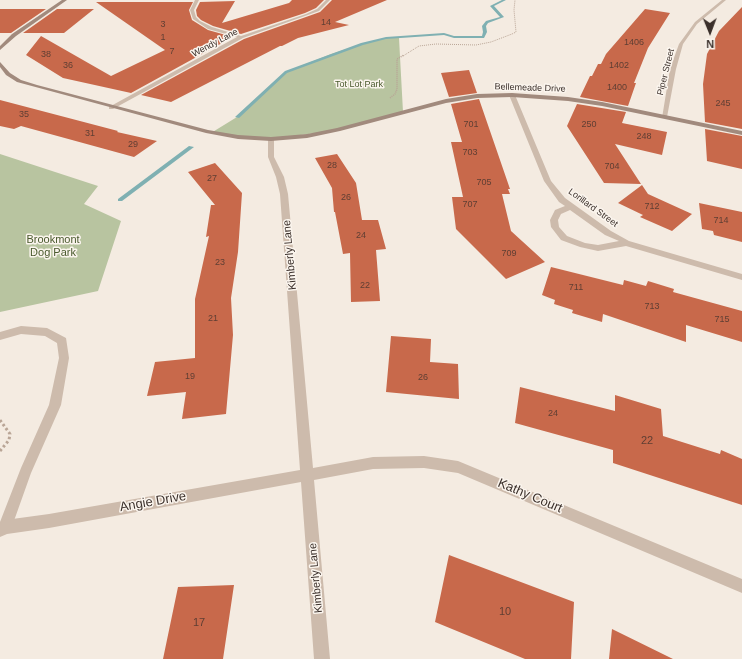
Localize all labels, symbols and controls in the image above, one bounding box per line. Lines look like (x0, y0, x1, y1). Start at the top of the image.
north arrow (690, 12, 730, 52)
house number: 14 (321, 18, 331, 28)
house number: 3 (160, 20, 166, 30)
street label: Wendy Lane (190, 26, 240, 60)
house number: 1 (160, 33, 166, 43)
house number: 1406 (624, 38, 644, 48)
text: N (706, 38, 714, 50)
house number: 7 (169, 47, 175, 57)
street label: Piper Street (655, 48, 677, 96)
house number: 38 (41, 50, 51, 60)
house number: 36 (63, 61, 73, 71)
house number: 1402 (609, 61, 629, 71)
park label: Tot Lot Park (335, 80, 383, 90)
street label: Bellemeade Drive (494, 81, 566, 95)
house number: 1400 (607, 83, 627, 93)
house number: 245 (715, 99, 731, 109)
house number: 35 (19, 110, 29, 120)
house number: 701 (463, 120, 479, 130)
house number: 250 (581, 120, 597, 130)
house number: 31 (85, 129, 95, 139)
house number: 248 (636, 132, 652, 142)
house number: 29 (128, 140, 138, 150)
house number: 703 (462, 148, 478, 158)
house number: 28 (327, 161, 337, 171)
house number: 704 (604, 162, 620, 172)
house number: 27 (207, 174, 217, 184)
house number: 705 (476, 178, 492, 188)
street label: Lorillard Street (566, 186, 620, 230)
house number: 26 (341, 193, 351, 203)
house number: 707 (462, 200, 478, 210)
house number: 712 (644, 202, 660, 212)
house number: 714 (713, 216, 729, 226)
street label: Kimberly Lane (280, 219, 300, 291)
house number: 24 (356, 231, 366, 241)
park label: Brookmont Dog Park (26, 233, 80, 259)
house number: 709 (501, 249, 517, 259)
house number: 23 (215, 258, 225, 268)
house number: 22 (360, 281, 370, 291)
house number: 711 (569, 283, 583, 293)
house number: 713 (644, 302, 660, 312)
house number: 21 (208, 314, 218, 324)
house number: 715 (714, 315, 730, 325)
house number: 19 (185, 372, 195, 382)
house number: 26 (418, 373, 428, 383)
house number: 24 (548, 409, 558, 419)
house number: 22 (641, 434, 653, 448)
street label: Kathy Court (495, 475, 565, 517)
street label: Angie Drive (119, 488, 187, 516)
street label: Kimberly Lane (306, 542, 326, 614)
house number: 10 (499, 605, 511, 619)
house number: 17 (193, 616, 205, 630)

